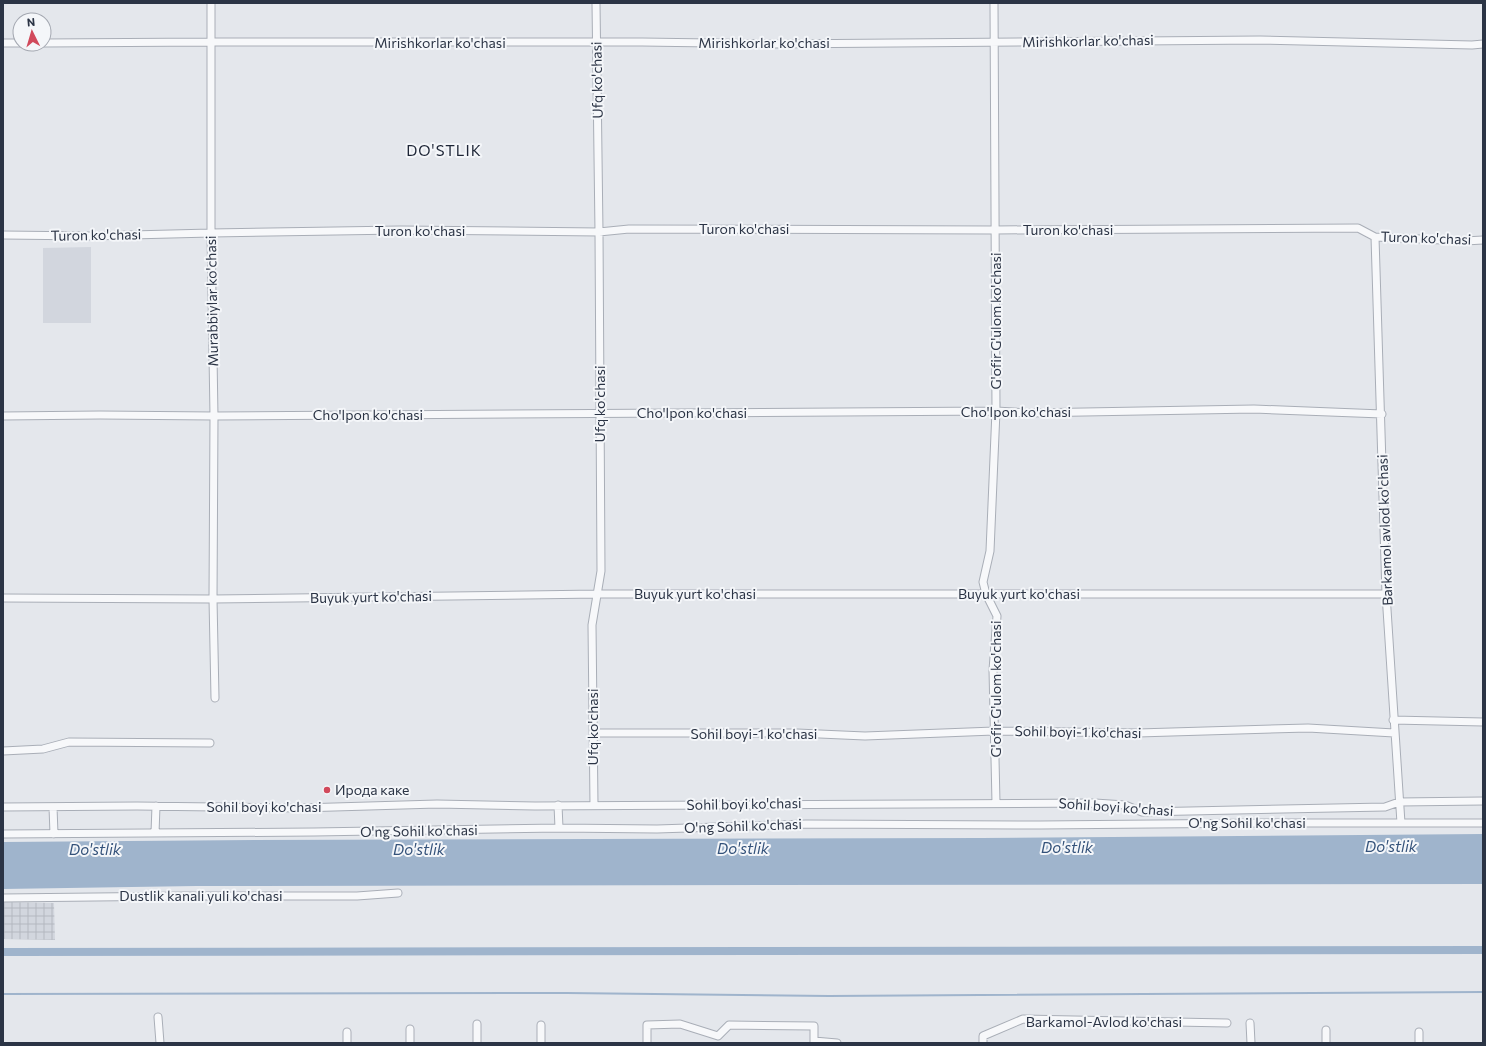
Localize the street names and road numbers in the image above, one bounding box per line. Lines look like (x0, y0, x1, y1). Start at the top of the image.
street label: Mirishkorlar ko'chasi (1022, 31, 1154, 50)
street label: Mirishkorlar ko'chasi (374, 34, 506, 51)
street label: Mirishkorlar ko'chasi (698, 34, 830, 51)
street label: Ufq ko'chasi (587, 41, 606, 119)
street label: Turon ko'chasi (699, 220, 789, 237)
street label: Turon ko'chasi (1023, 221, 1113, 238)
street label: Turon ko'chasi (375, 222, 465, 239)
street label: Turon ko'chasi (50, 225, 142, 244)
street label: Turon ko'chasi (1380, 227, 1472, 248)
street label: Murabbiylar ko'chasi (202, 235, 221, 367)
street label: G'ofir G'ulom ko'chasi (987, 252, 1004, 390)
street label: Ufq ko'chasi (591, 365, 608, 443)
street label: Cho'lpon ko'chasi (961, 403, 1071, 420)
street label: Cho'lpon ko'chasi (637, 404, 747, 421)
street label: Cho'lpon ko'chasi (313, 406, 423, 423)
street label: Barkamol avlod ko'chasi (1373, 454, 1396, 606)
street label: Buyuk yurt ko'chasi (634, 585, 756, 602)
street label: Buyuk yurt ko'chasi (958, 585, 1080, 602)
street label: Buyuk yurt ko'chasi (310, 587, 432, 606)
street label: G'ofir G'ulom ko'chasi (987, 620, 1004, 758)
street label: Ufq ko'chasi (584, 688, 601, 766)
street label: Sohil boyi-1 ko'chasi (1014, 722, 1142, 741)
street label: Sohil boyi-1 ko'chasi (691, 725, 817, 742)
street label: Sohil boyi ko'chasi (686, 794, 802, 813)
street label: Sohil boyi ko'chasi (1058, 794, 1174, 819)
street label: Sohil boyi ko'chasi (206, 798, 322, 815)
street label: O'ng Sohil ko'chasi (1188, 814, 1306, 831)
street label: O'ng Sohil ko'chasi (684, 815, 802, 836)
street label: O'ng Sohil ko'chasi (360, 821, 478, 840)
street label: Dustlik kanali yuli ko'chasi (119, 887, 283, 904)
street label: Barkamol-Avlod ko'chasi (1026, 1013, 1182, 1030)

